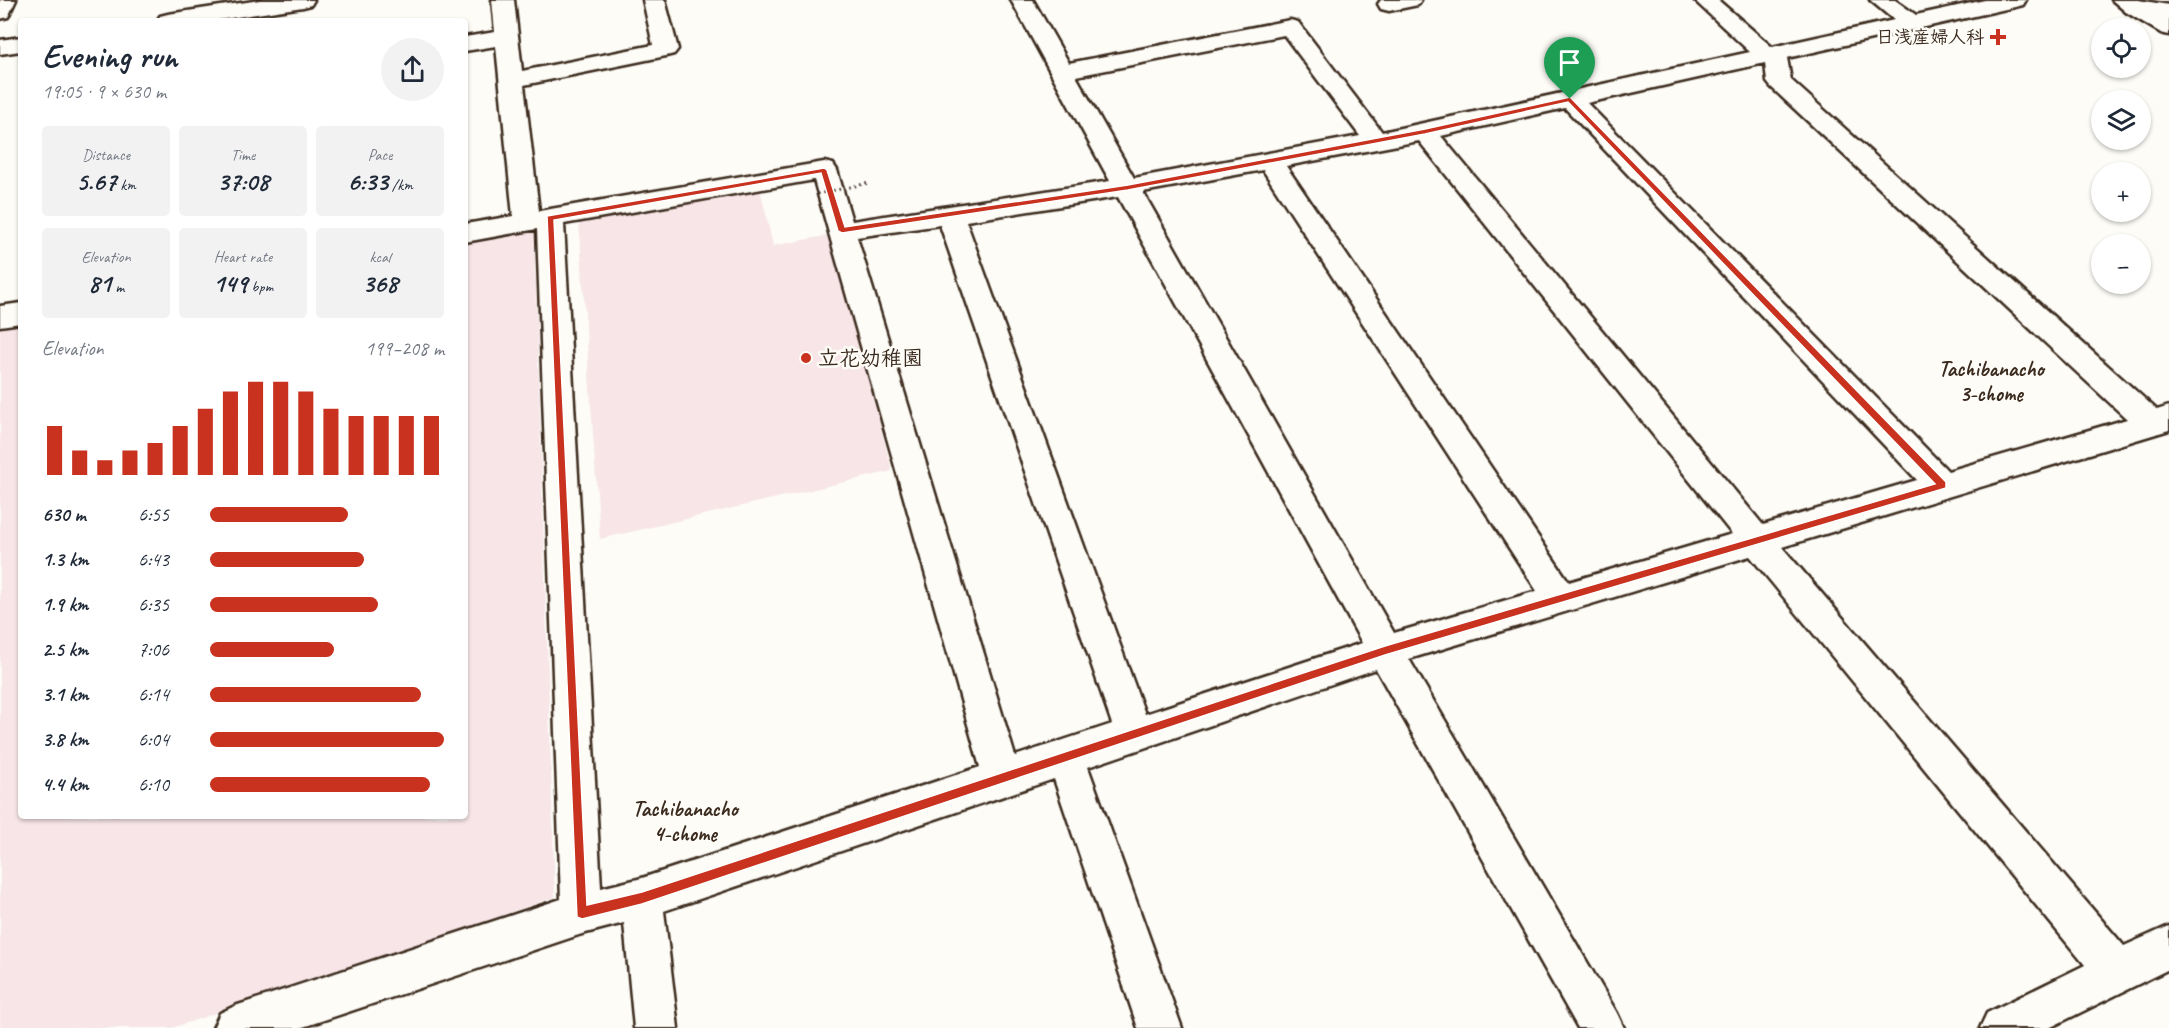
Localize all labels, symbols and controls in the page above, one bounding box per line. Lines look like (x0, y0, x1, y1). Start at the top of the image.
map controls (2091, 18, 2151, 294)
button: locate (2091, 18, 2151, 78)
place label: 日浅産婦人科 (1876, 26, 1984, 48)
marker: 日浅産婦人科 (1989, 28, 2007, 46)
text: Evening run (42, 35, 177, 77)
pin (1544, 37, 1595, 99)
button: share (381, 38, 444, 101)
icon: arrive (1553, 46, 1586, 79)
text: 19:05 · 9 × 630 m (42, 79, 166, 104)
button: layers (2091, 90, 2151, 150)
text: Distance (82, 145, 130, 165)
text: Time (231, 145, 255, 165)
text: Pace (368, 145, 392, 165)
button: + (2091, 162, 2151, 222)
text: 5.67 (76, 165, 116, 198)
text: 37:08 (217, 165, 269, 198)
text: 6:33 (347, 165, 388, 198)
text: km (116, 175, 136, 195)
text: /km (388, 175, 413, 195)
button: − (2091, 234, 2151, 294)
text: Elevation (81, 247, 131, 267)
text: Heart rate (214, 247, 272, 267)
text: kcal (369, 247, 391, 267)
text: 81 (88, 267, 111, 300)
text: 149 (213, 267, 247, 300)
text: 368 (362, 267, 398, 300)
text: m (111, 277, 124, 297)
text: bpm (247, 277, 273, 297)
text: Elevation (42, 336, 104, 361)
text: 199–208 m (365, 336, 444, 361)
place label: 立花幼稚園 (818, 345, 923, 371)
marker: 立花幼稚園 (799, 351, 813, 365)
district label: Tachibanacho 3-chome (1938, 355, 2046, 408)
text: 630 m (42, 502, 86, 527)
text: 6:55 (138, 502, 169, 527)
text: 1.3 km (42, 547, 89, 572)
text: 6:43 (138, 547, 169, 572)
text: 1.9 km (42, 592, 88, 617)
text: 6:35 (138, 592, 169, 617)
text: 2.5 km (42, 637, 88, 662)
text: 7:06 (138, 637, 169, 662)
text: 3.1 km (42, 682, 89, 707)
text: 6:14 (138, 682, 169, 707)
text: 3.8 km (42, 727, 89, 752)
text: 6:04 (138, 727, 169, 752)
text: 4.4 km (42, 772, 89, 797)
text: 6:10 (138, 772, 169, 797)
district label: Tachibanacho 4-chome (632, 795, 740, 848)

